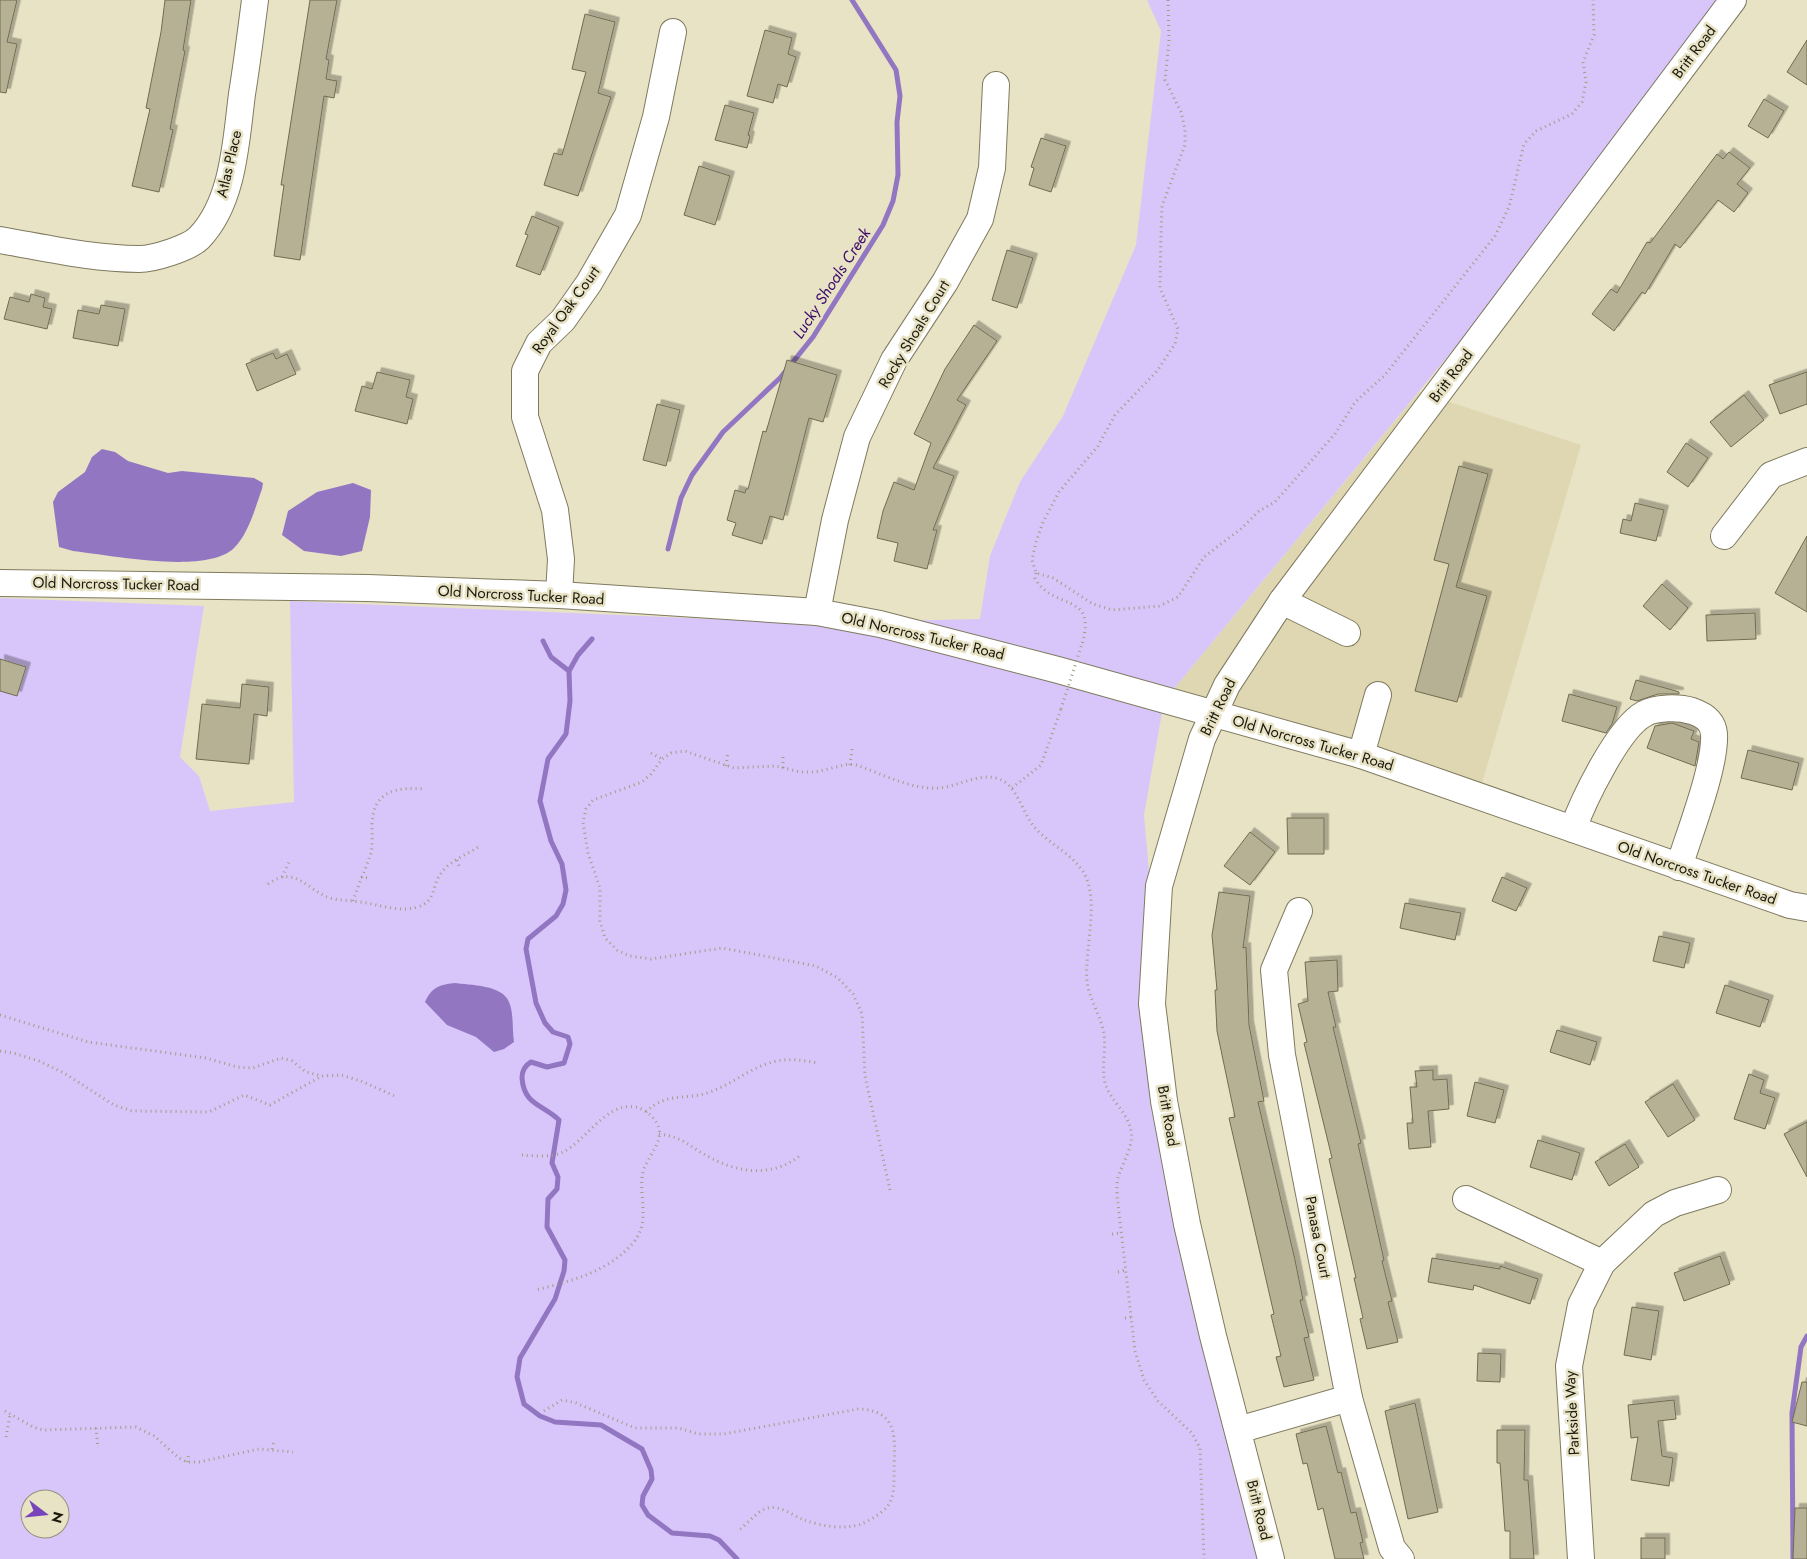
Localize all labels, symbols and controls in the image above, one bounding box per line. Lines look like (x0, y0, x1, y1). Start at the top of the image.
street label: Britt Road (1667, 21, 1721, 83)
street label: Atlas Place (211, 128, 247, 200)
water label: Lucky Shoals Creek (787, 222, 877, 343)
street label: Royal Oak Court (527, 261, 606, 358)
street label: Rocky Shoals Court (873, 276, 955, 392)
street label: Britt Road (1424, 345, 1478, 407)
street label: Old Norcross Tucker Road (32, 572, 200, 596)
street label: Old Norcross Tucker Road (437, 580, 605, 610)
street label: Old Norcross Tucker Road (839, 607, 1007, 665)
street label: Britt Road (1195, 675, 1241, 739)
street label: Old Norcross Tucker Road (1230, 709, 1396, 777)
street label: Old Norcross Tucker Road (1615, 835, 1779, 911)
street label: Britt Road (1152, 1084, 1184, 1148)
street label: Panasa Court (1299, 1194, 1337, 1280)
street label: Parkside Way (1559, 1370, 1585, 1456)
street label: Britt Road (1241, 1478, 1277, 1542)
north arrow (20, 1489, 70, 1539)
text: N (46, 1509, 69, 1526)

